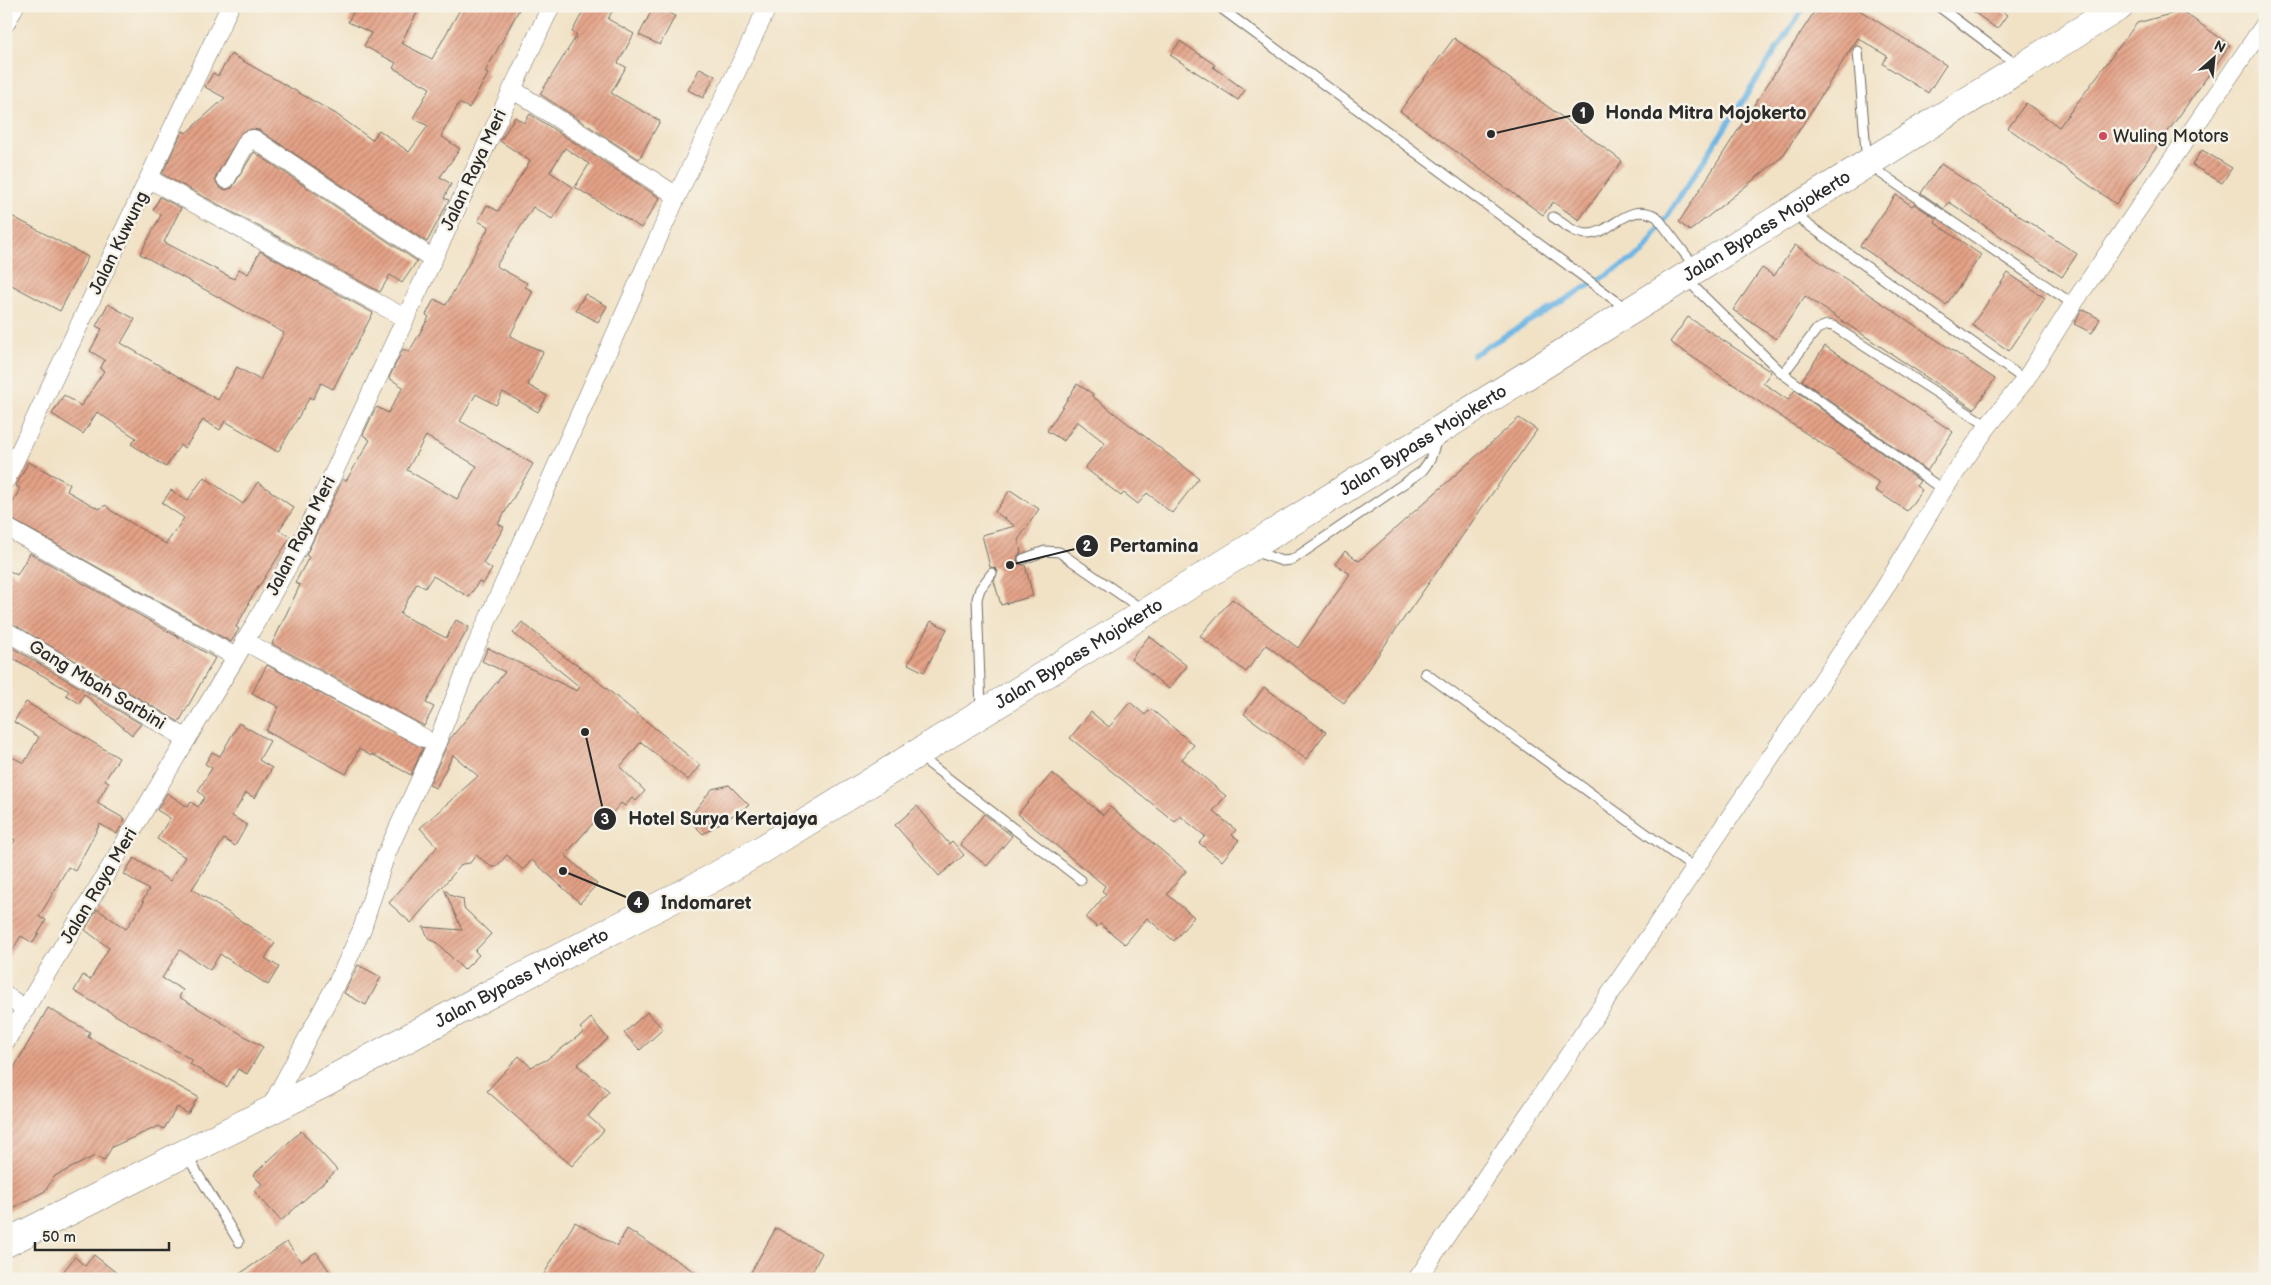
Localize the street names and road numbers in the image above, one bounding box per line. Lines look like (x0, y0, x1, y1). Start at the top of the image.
street label: Jalan Raya Meri (437, 106, 511, 234)
street label: Jalan Bypass Mojokerto (1679, 166, 1854, 286)
street label: Jalan Kuwung (85, 188, 153, 298)
street label: Jalan Bypass Mojokerto (1335, 380, 1511, 500)
street label: Jalan Raya Meri (262, 473, 340, 599)
street label: Jalan Bypass Mojokerto (991, 594, 1167, 713)
street label: Gang Mbah Sarbini (25, 636, 169, 734)
street label: Jalan Raya Meri (56, 824, 142, 948)
street label: Jalan Bypass Mojokerto (431, 924, 612, 1032)

